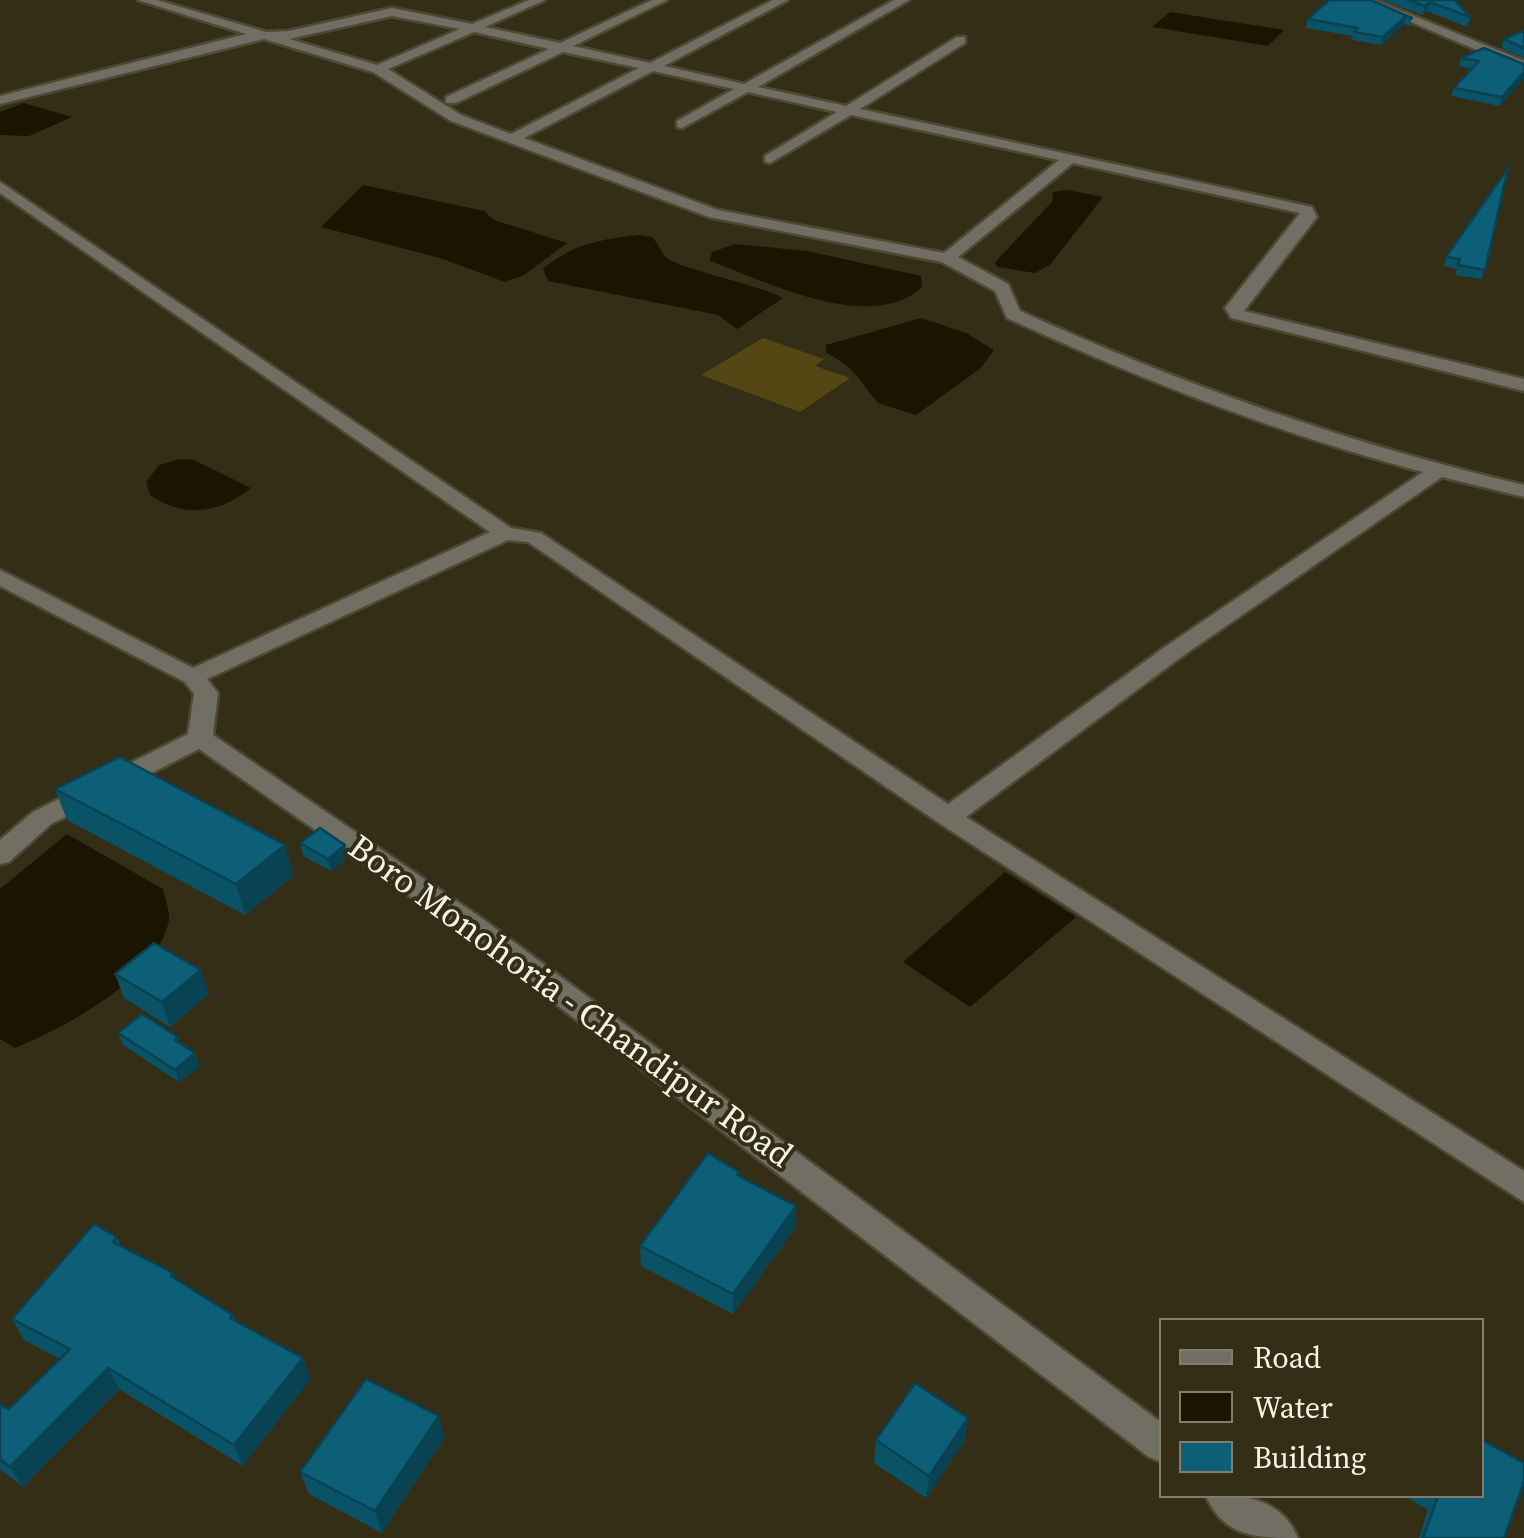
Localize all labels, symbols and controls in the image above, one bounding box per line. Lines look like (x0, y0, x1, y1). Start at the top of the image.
street label: Boro Monohoria - Chandipur Road (339, 828, 799, 1178)
legend (1159, 1318, 1484, 1498)
text: Road (1253, 1337, 1321, 1378)
text: Water (1253, 1387, 1333, 1428)
text: Building (1253, 1437, 1366, 1478)

